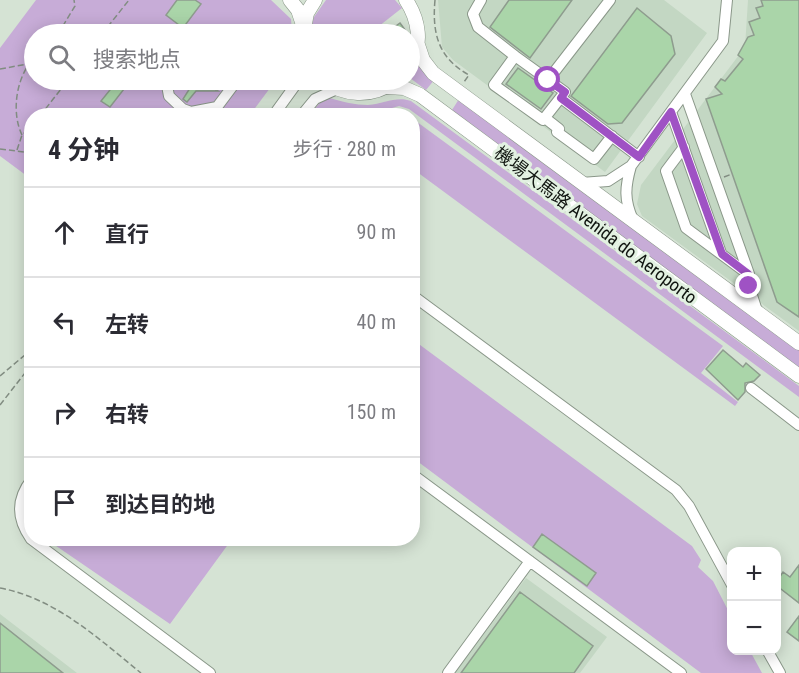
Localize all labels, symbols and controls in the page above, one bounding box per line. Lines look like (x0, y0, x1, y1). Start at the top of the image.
search box (24, 24, 420, 90)
icon: search (45, 41, 78, 74)
text: 搜索地点 (93, 47, 181, 72)
route start (534, 66, 560, 92)
text: 4 分钟 (48, 135, 119, 165)
text: 步行 · 280 m (293, 137, 396, 161)
street label: 機場大馬路 Avenida do Aeroporto (491, 142, 701, 308)
icon: ahead (48, 216, 81, 249)
text: 90 m (357, 220, 396, 244)
text: 直行 (105, 222, 149, 247)
route end (735, 272, 761, 298)
icon: left (48, 306, 81, 339)
text: 40 m (357, 310, 396, 334)
text: 左转 (105, 312, 149, 337)
icon: right (48, 396, 81, 429)
text: 150 m (347, 400, 396, 424)
text: 右转 (105, 402, 149, 427)
icon: arrive (48, 486, 81, 519)
text: 到达目的地 (105, 492, 215, 517)
map controls (727, 547, 781, 655)
button: + (727, 547, 781, 601)
button: − (727, 601, 781, 655)

